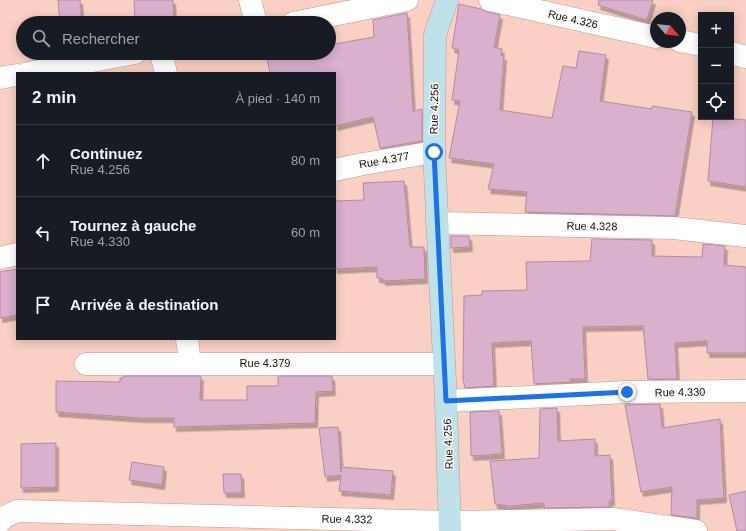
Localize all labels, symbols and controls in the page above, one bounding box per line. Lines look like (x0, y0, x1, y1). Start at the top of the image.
street label: Rue 4.326 (547, 7, 599, 31)
north arrow (650, 12, 686, 48)
map controls (698, 12, 734, 120)
button: + (698, 12, 734, 48)
search box (16, 16, 336, 60)
icon: search (30, 27, 52, 49)
text: Rechercher (62, 30, 140, 47)
button: − (698, 48, 734, 84)
street label: Rue 4.256 (428, 84, 440, 134)
button: locate (698, 84, 734, 120)
text: 2 min (32, 88, 76, 107)
text: À pied · 140 m (235, 91, 320, 106)
route start (425, 143, 443, 161)
text: Continuez (70, 145, 143, 162)
icon: ahead (32, 150, 54, 172)
street label: Rue 4.377 (358, 150, 410, 170)
text: 80 m (291, 153, 320, 168)
text: Rue 4.256 (70, 162, 130, 177)
text: Tournez à gauche (70, 217, 196, 234)
street label: Rue 4.328 (567, 220, 617, 232)
icon: left (32, 222, 54, 244)
text: 60 m (291, 225, 320, 240)
text: Rue 4.330 (70, 234, 130, 249)
icon: arrive (32, 294, 54, 316)
text: Arrivée à destination (70, 296, 218, 313)
street label: Rue 4.379 (240, 357, 290, 369)
route end (618, 383, 636, 401)
street label: Rue 4.330 (655, 386, 705, 398)
street label: Rue 4.256 (441, 418, 455, 470)
street label: Rue 4.332 (322, 513, 372, 525)

